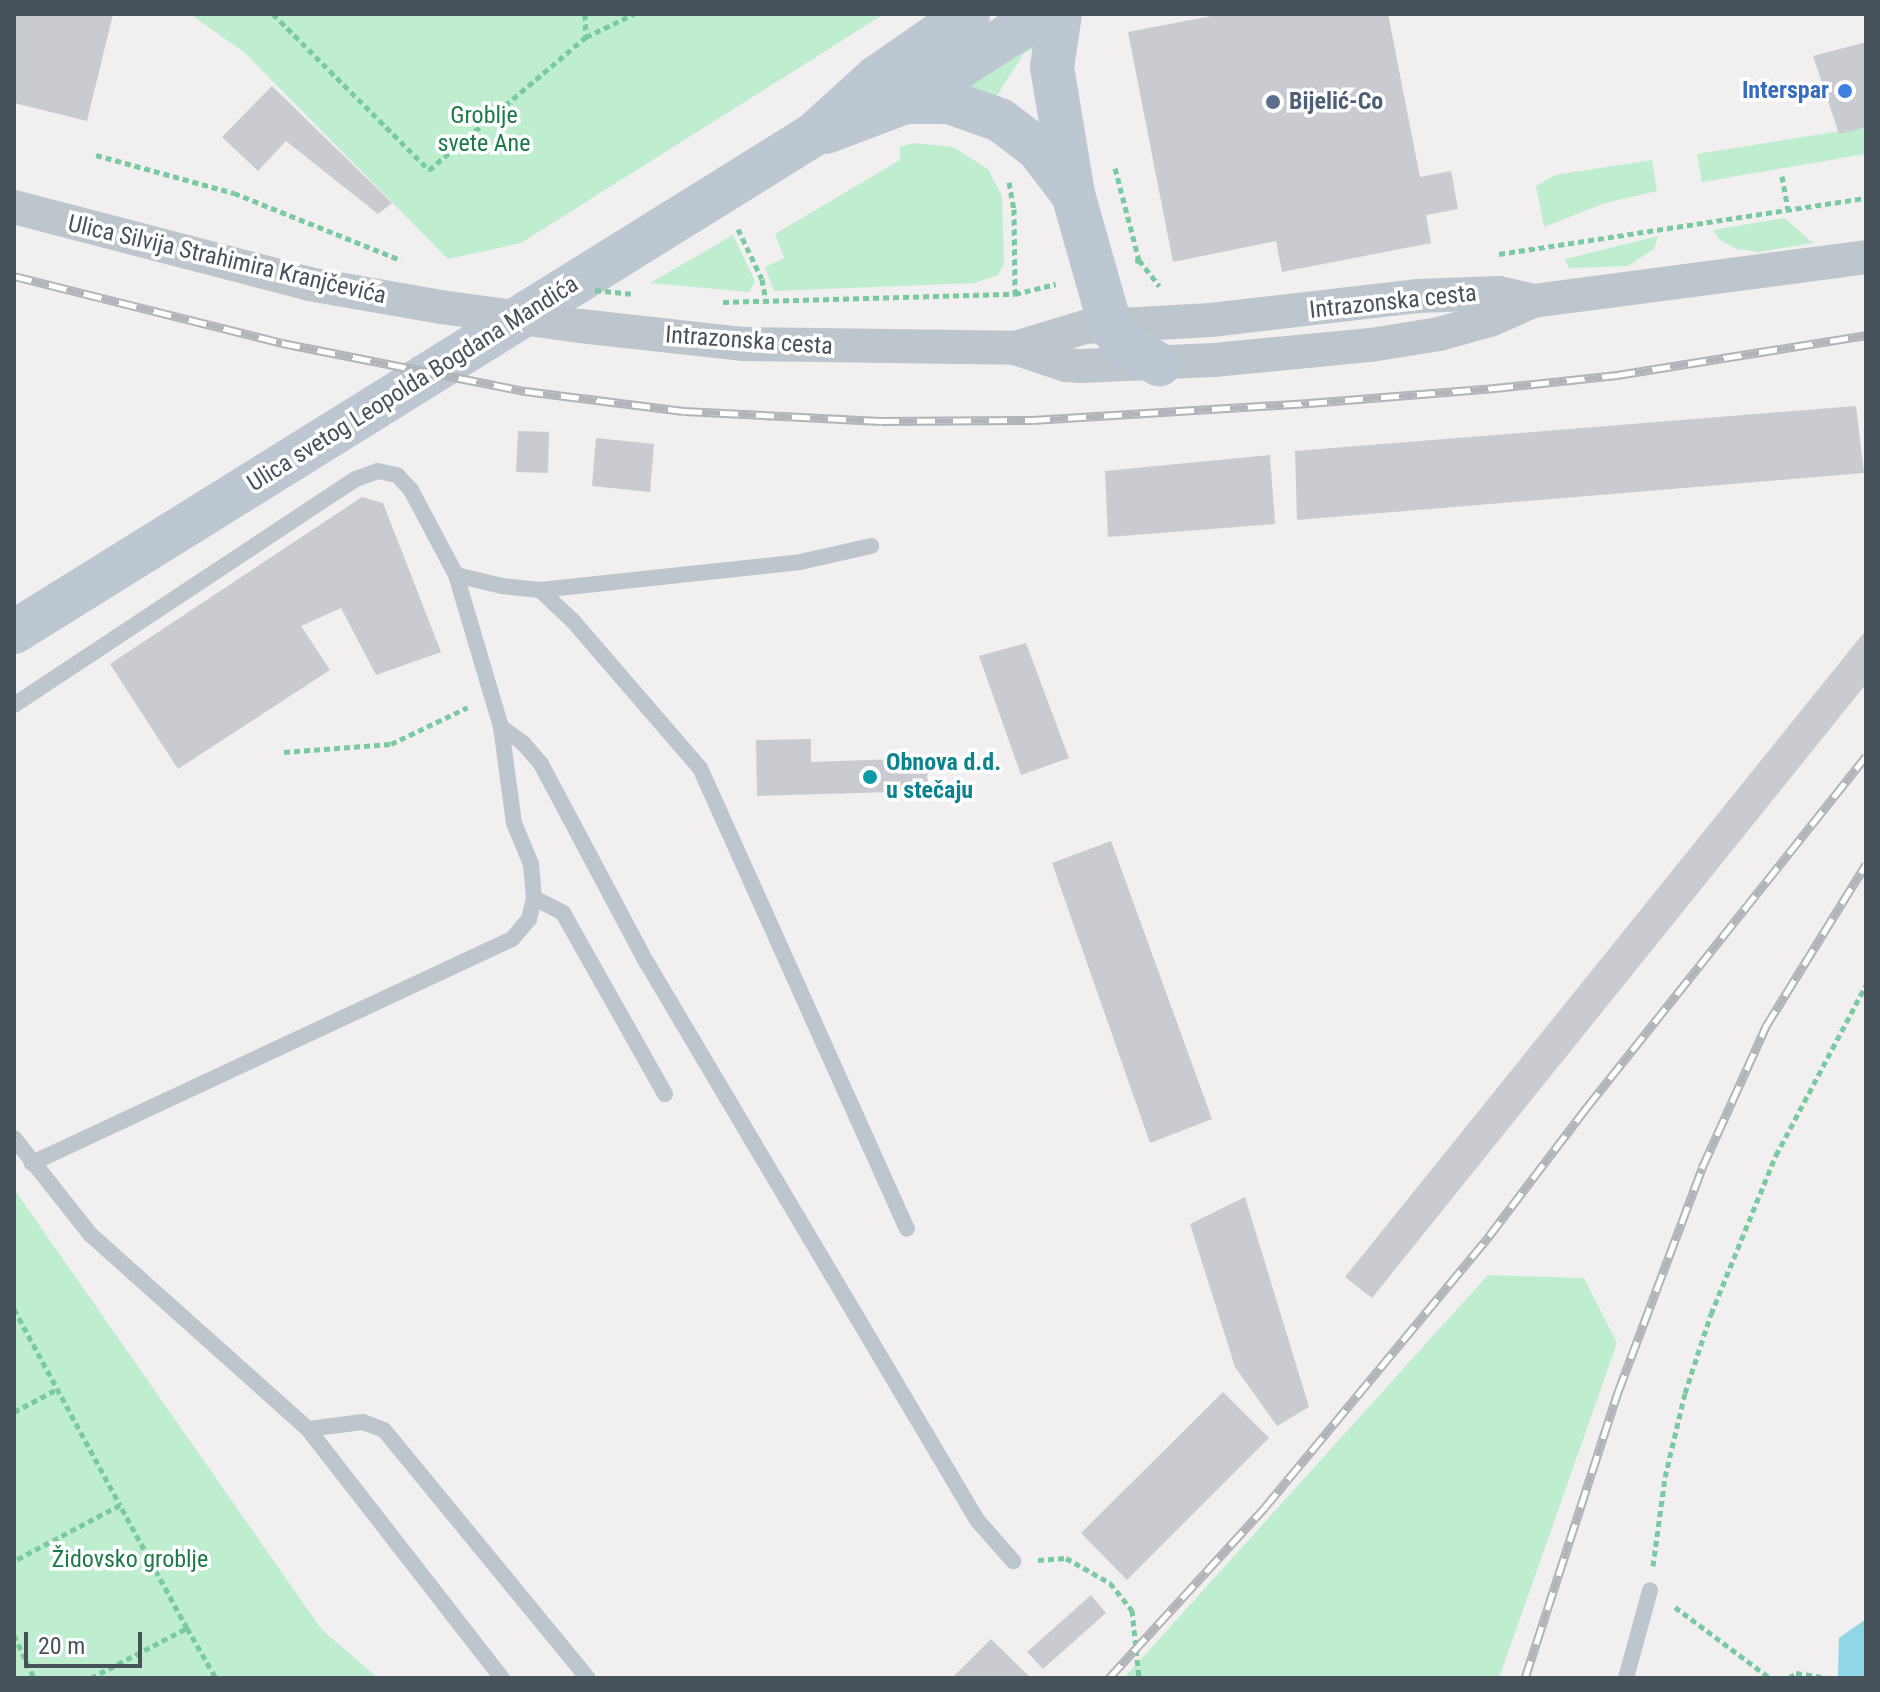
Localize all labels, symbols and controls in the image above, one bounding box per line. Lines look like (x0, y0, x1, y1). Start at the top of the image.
place label: Interspar (1742, 77, 1829, 105)
marker: Interspar (1836, 82, 1854, 100)
place label: Bijelić-Co (1289, 88, 1383, 116)
marker: Bijelić-Co (1264, 93, 1282, 111)
park label: Groblje svete Ane (438, 102, 530, 158)
street label: Ulica Silvija Strahimira Kranjčevića (65, 209, 389, 311)
street label: Ulica svetog Leopolda Bogdana Mandića (242, 270, 584, 498)
street label: Intrazonska cesta (1308, 279, 1478, 325)
street label: Intrazonska cesta (664, 321, 834, 361)
place label: Obnova d.d. u stečaju (886, 749, 1001, 805)
marker: Obnova d.d. u stečaju (861, 768, 879, 786)
park label: Židovsko groblje (52, 1546, 208, 1574)
scale bar (28, 1616, 146, 1666)
text: 20 m (38, 1632, 85, 1660)

